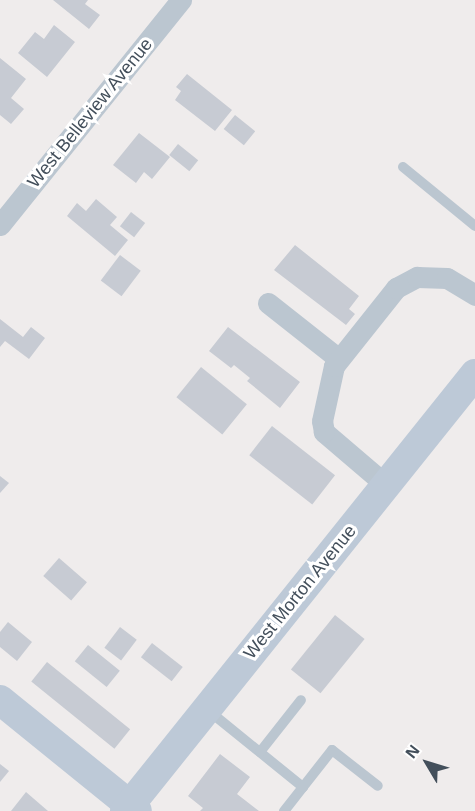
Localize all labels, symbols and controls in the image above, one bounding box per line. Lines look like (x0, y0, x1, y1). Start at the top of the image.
street label: West Belleview Avenue (23, 33, 157, 193)
street label: West Morton Avenue (239, 520, 361, 664)
north arrow (397, 733, 457, 793)
text: N (402, 742, 423, 761)

